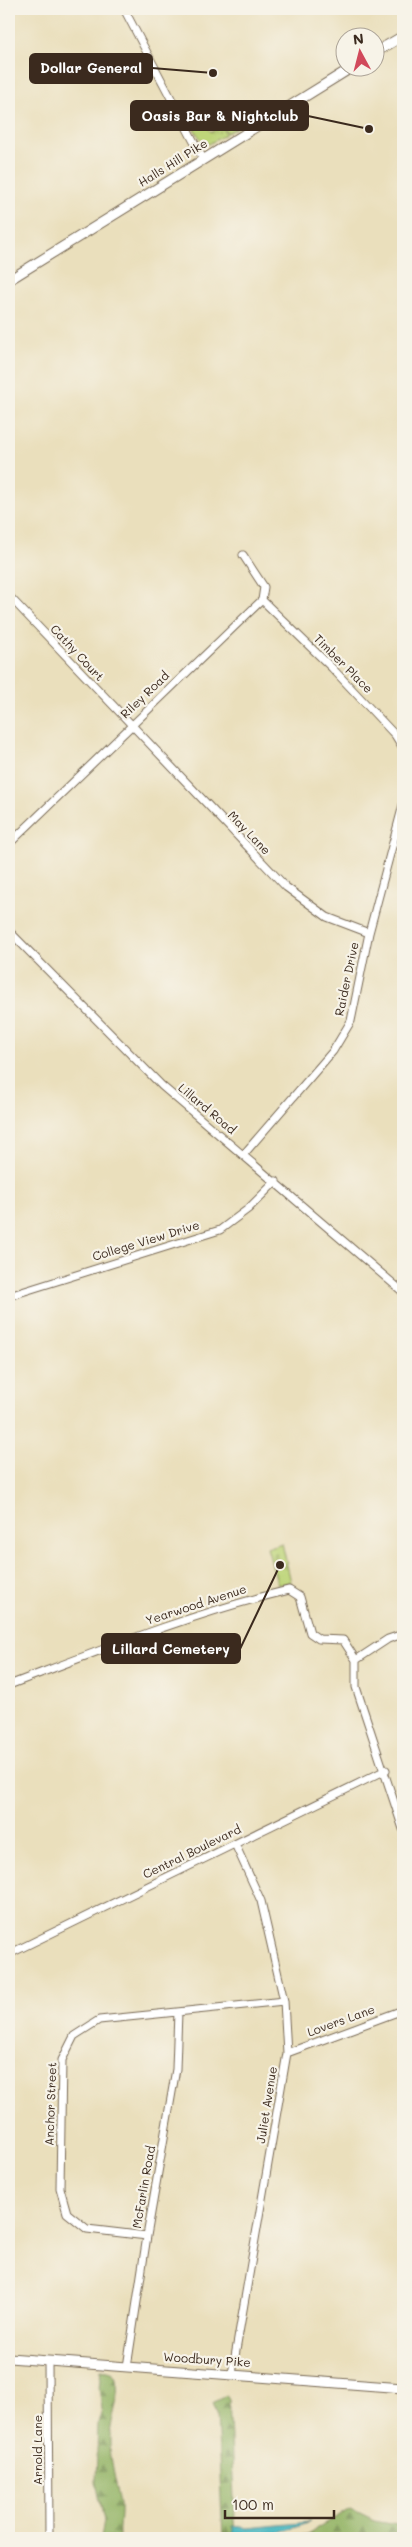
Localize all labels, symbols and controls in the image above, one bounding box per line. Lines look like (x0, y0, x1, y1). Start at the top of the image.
north arrow (334, 28, 384, 78)
text: N (352, 29, 365, 49)
callout: Dollar General (30, 54, 152, 83)
text: Dollar General (40, 58, 142, 77)
callout: Oasis Bar & Nightclub (131, 101, 308, 130)
text: Oasis Bar & Nightclub (142, 106, 299, 125)
street label: Halls Hill Pike (135, 135, 210, 190)
street label: Cathy Court (47, 621, 108, 684)
street label: Timber Place (311, 630, 377, 696)
street label: Riley Road (117, 667, 172, 722)
street label: May Lane (225, 807, 275, 858)
street label: Raider Drive (330, 940, 362, 1017)
street label: Lillard Road (175, 1079, 240, 1137)
street label: College View Drive (90, 1216, 201, 1264)
street label: Yearwood Avenue (143, 1580, 248, 1628)
callout: Lillard Cemetery (102, 1634, 240, 1663)
text: Lillard Cemetery (112, 1639, 230, 1658)
street label: Central Boulevard (140, 1820, 244, 1882)
street label: Lovers Lane (305, 2000, 377, 2040)
street label: Anchor Street (41, 2062, 59, 2146)
street label: Juliet Avenue (252, 2065, 280, 2145)
street label: McFarlin Road (128, 2144, 158, 2230)
street label: Woodbury Pike (163, 2348, 251, 2370)
street label: Arnold Lane (29, 2415, 45, 2485)
scale bar (225, 2487, 333, 2519)
text: 100 m (232, 2494, 274, 2514)

